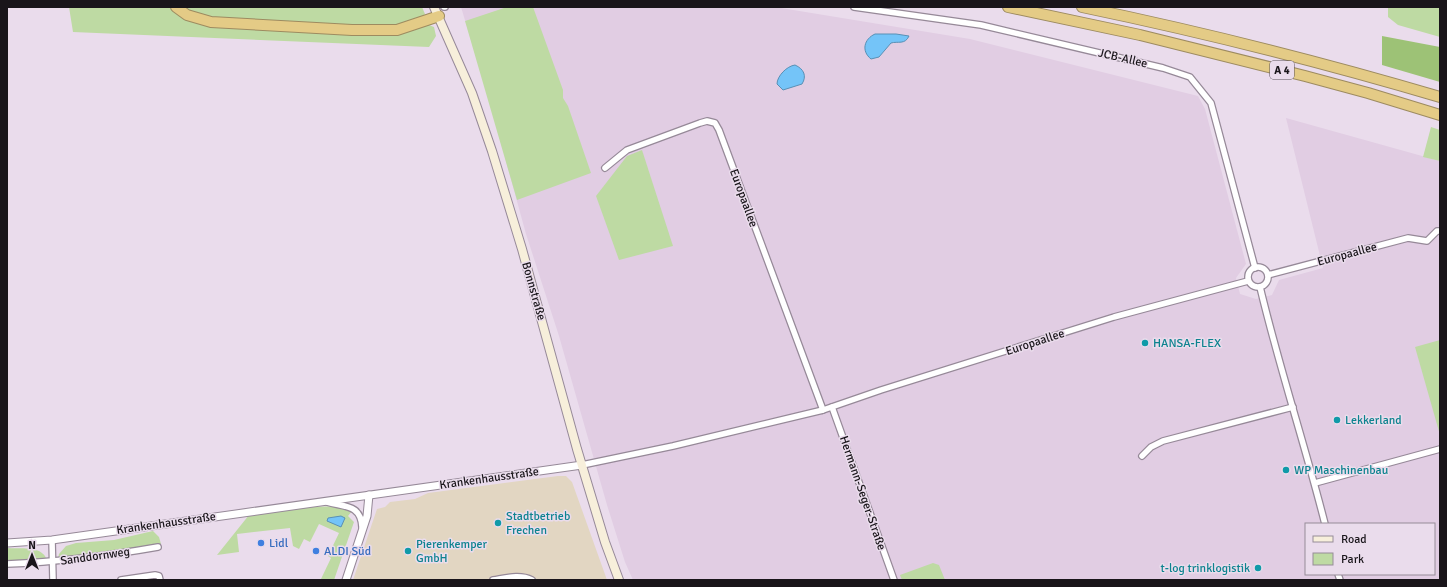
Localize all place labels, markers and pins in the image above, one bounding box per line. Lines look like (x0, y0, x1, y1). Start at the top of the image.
place label: HANSA-FLEX (1153, 336, 1221, 351)
marker: HANSA-FLEX (1140, 338, 1150, 348)
place label: Lekkerland (1345, 413, 1402, 428)
marker: Lekkerland (1332, 415, 1342, 425)
place label: WP Maschinenbau (1294, 463, 1388, 478)
marker: WP Maschinenbau (1281, 465, 1291, 475)
place label: Stadtbetrieb Frechen (506, 509, 570, 538)
marker: Stadtbetrieb Frechen (493, 518, 503, 528)
place label: Lidl (269, 536, 289, 551)
place label: Pierenkemper GmbH (416, 537, 488, 566)
marker: Lidl (256, 538, 266, 548)
place label: ALDI Süd (324, 544, 371, 559)
marker: ALDI Süd (311, 546, 321, 556)
marker: Pierenkemper GmbH (403, 546, 413, 556)
place label: t-log trinklogistik (1161, 561, 1250, 576)
marker: t-log trinklogistik (1253, 563, 1263, 573)

